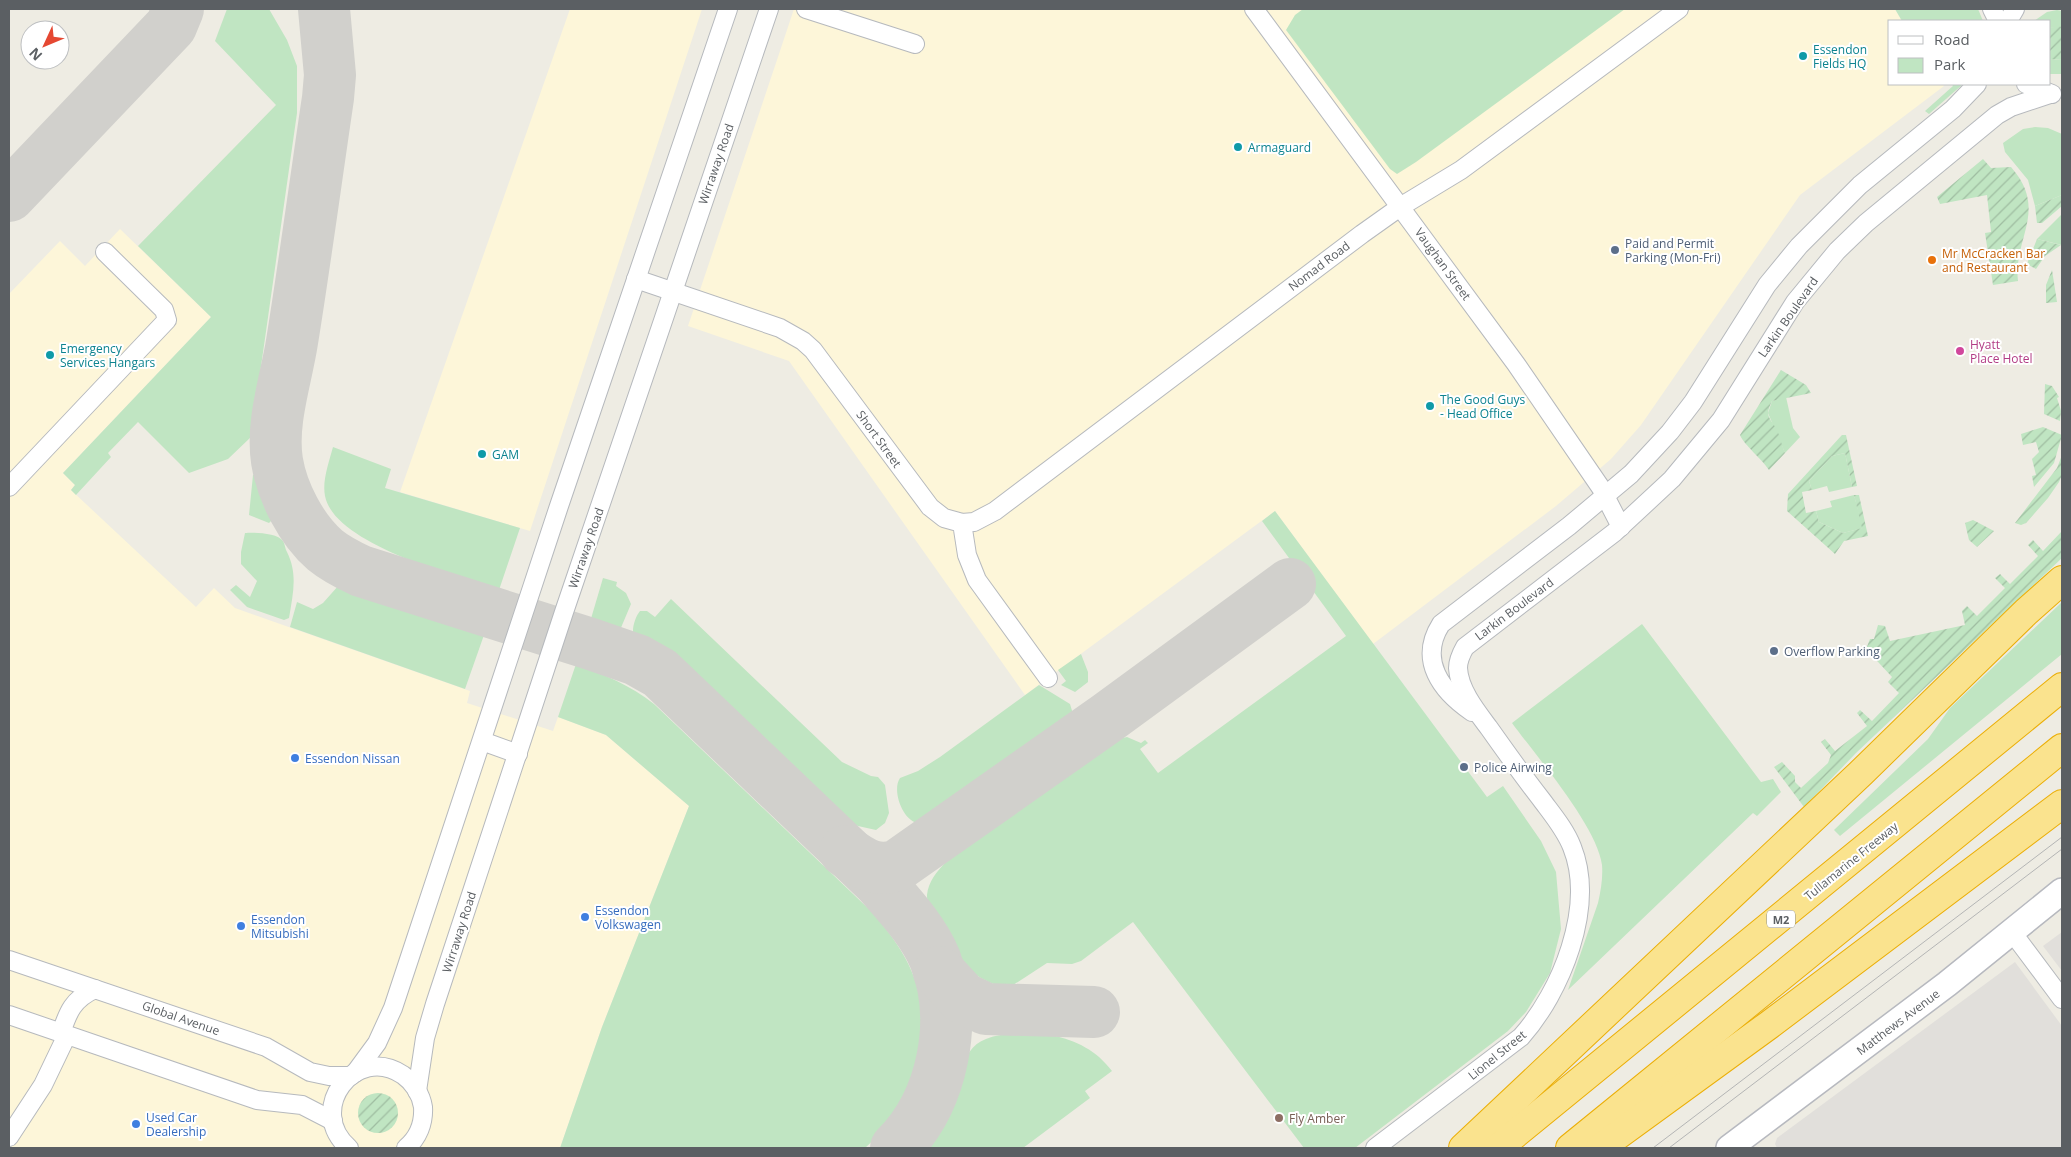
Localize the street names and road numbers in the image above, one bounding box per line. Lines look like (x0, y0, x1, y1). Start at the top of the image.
street label: Wirraway Road (694, 121, 738, 207)
street label: Vaughan Street (1411, 224, 1475, 304)
street label: Nomad Road (1285, 237, 1353, 295)
street label: Larkin Boulevard (1754, 273, 1822, 361)
street label: Short Street (852, 407, 906, 471)
street label: Wirraway Road (564, 505, 608, 591)
street label: Larkin Boulevard (1471, 574, 1557, 644)
street label: Tullamarine Freeway (1801, 817, 1902, 904)
street label: Wirraway Road (438, 889, 480, 975)
road number: M2 (1767, 911, 1795, 928)
street label: Matthews Avenue (1853, 985, 1943, 1059)
street label: Global Avenue (140, 997, 222, 1039)
street label: Lionel Street (1464, 1026, 1530, 1084)

